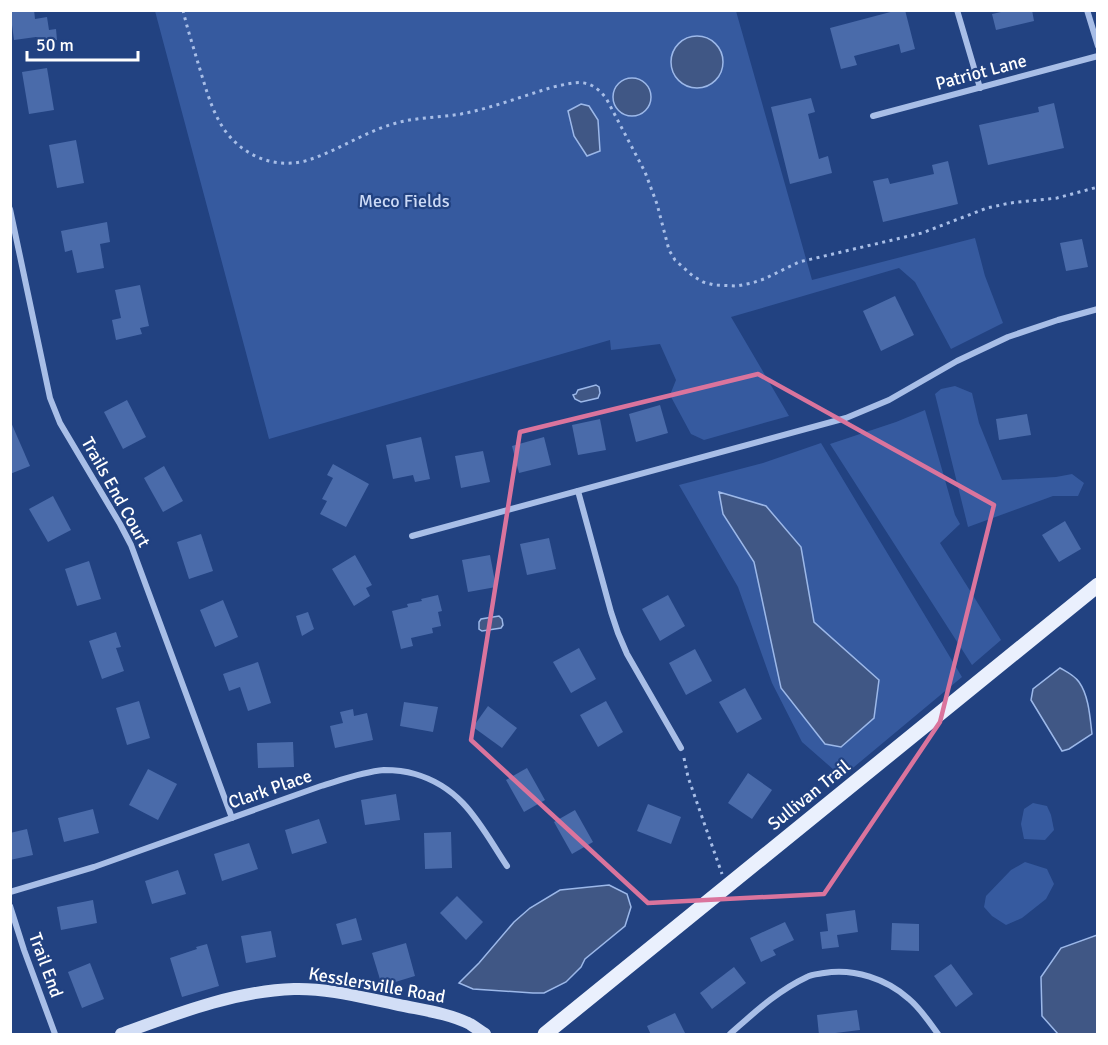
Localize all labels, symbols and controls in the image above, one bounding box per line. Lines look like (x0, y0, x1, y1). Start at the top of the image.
scale bar (27, 24, 138, 62)
text: 50 m (36, 34, 74, 56)
street label: Patriot Lane (933, 49, 1029, 95)
park label: Meco Fields (358, 190, 450, 212)
street label: Trails End Court (77, 433, 155, 551)
street label: Sullivan Trail (763, 755, 855, 835)
street label: Clark Place (225, 764, 315, 814)
street label: Trail End (24, 930, 68, 1000)
street label: Kesslersville Road (307, 962, 447, 1008)

